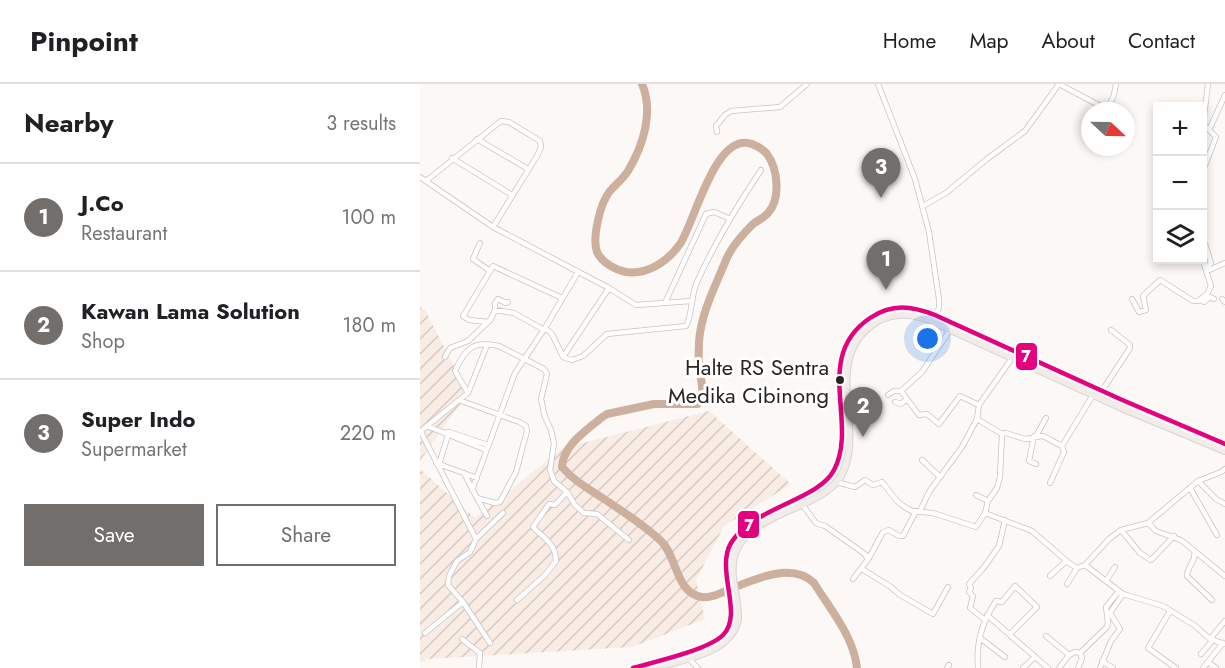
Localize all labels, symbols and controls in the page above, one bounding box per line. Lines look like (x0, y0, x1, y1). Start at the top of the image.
text: Pinpoint (30, 21, 138, 62)
text: Home (883, 26, 936, 56)
text: Map (969, 26, 1009, 56)
text: About (1042, 26, 1095, 56)
text: Contact (1128, 26, 1195, 56)
north arrow (1081, 102, 1135, 156)
map controls (1153, 102, 1207, 264)
button: + (1153, 102, 1207, 156)
text: Nearby (24, 104, 113, 142)
text: 3 results (326, 109, 396, 138)
pin: 3 (862, 148, 900, 198)
button: − (1153, 156, 1207, 210)
text: J.Co (81, 187, 124, 219)
text: 1 (38, 203, 49, 232)
text: 100 m (341, 203, 396, 232)
button: layers (1153, 210, 1207, 264)
text: Restaurant (81, 219, 167, 248)
pin: 1 (866, 240, 906, 290)
text: Kawan Lama Solution (81, 295, 300, 327)
text: 2 (37, 311, 50, 340)
text: 180 m (342, 311, 396, 340)
your location (913, 324, 942, 353)
text: Shop (81, 327, 125, 356)
line badge: 7 (1015, 342, 1038, 371)
text: 7 (1021, 345, 1031, 368)
place label: Halte RS Sentra Medika Cibinong (668, 351, 829, 411)
marker: Halte RS Sentra Medika Cibinong (834, 374, 846, 386)
pin: 2 (844, 388, 882, 437)
text: Super Indo (81, 403, 195, 435)
text: 3 (37, 419, 50, 448)
text: 220 m (340, 419, 396, 448)
text: Supermarket (81, 435, 187, 464)
button: Save (24, 504, 204, 566)
button: Share (216, 504, 396, 566)
line badge: 7 (737, 510, 760, 539)
text: 7 (744, 514, 754, 537)

